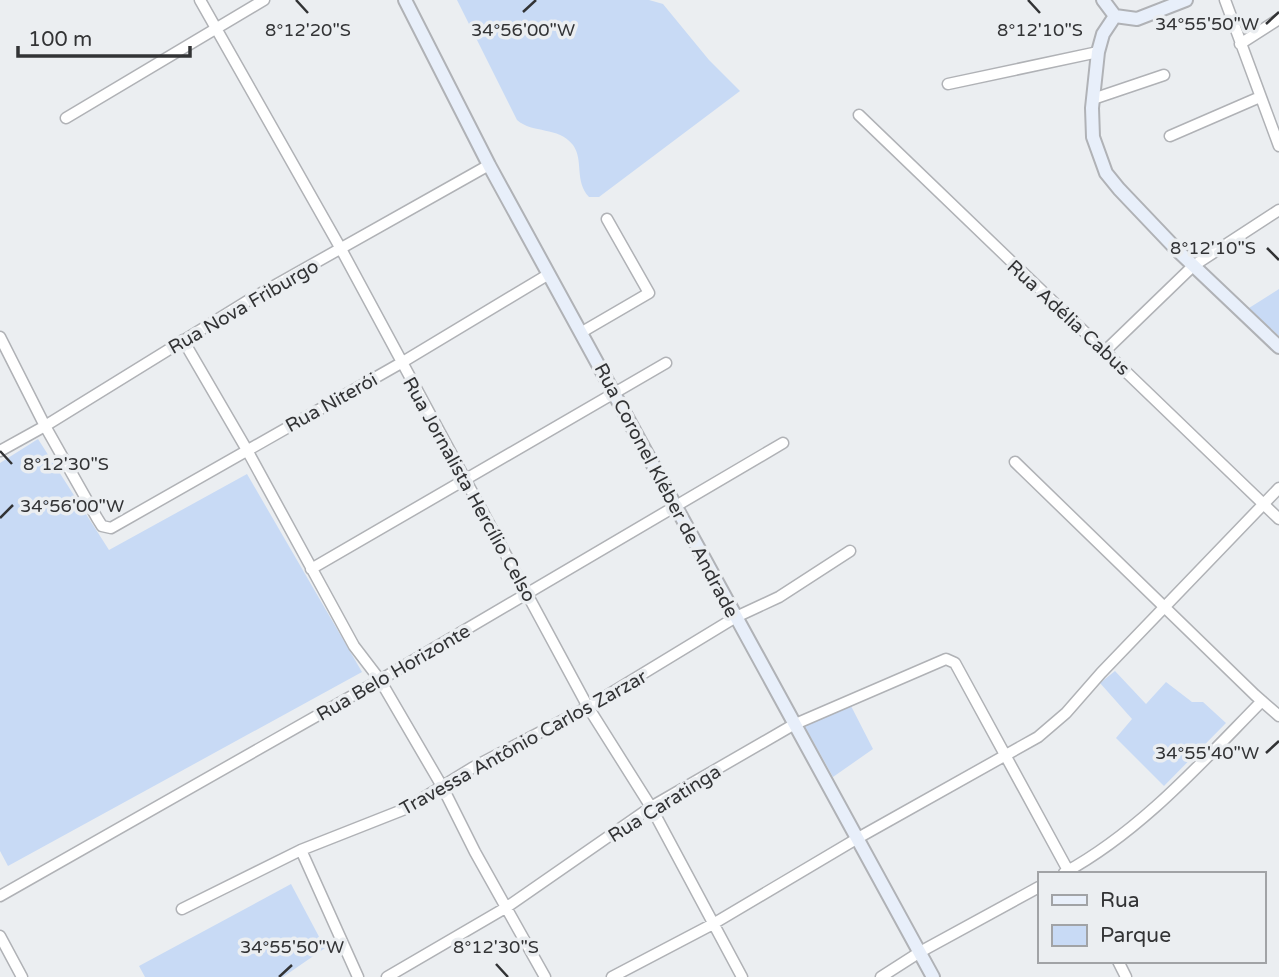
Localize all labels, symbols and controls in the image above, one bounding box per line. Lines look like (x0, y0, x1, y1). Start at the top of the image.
text: 34°55'50"W (1155, 13, 1259, 35)
scale bar (18, 14, 189, 58)
text: 8°12'20"S (265, 19, 351, 41)
text: 34°56'00"W (471, 19, 575, 41)
text: 8°12'10"S (997, 19, 1083, 41)
text: 100 m (28, 27, 92, 52)
text: 8°12'10"S (1170, 237, 1256, 259)
street label: Rua Nova Friburgo (164, 255, 323, 359)
street label: Rua Adélia Cabus (1003, 255, 1134, 380)
street label: Rua Coronel Kléber de Andrade (590, 360, 743, 621)
street label: Rua Niterói (282, 369, 381, 437)
street label: Rua Jornalista Hercílio Celso (398, 373, 540, 606)
text: 8°12'30"S (23, 453, 109, 475)
text: 34°56'00"W (20, 495, 124, 517)
street label: Rua Belo Horizonte (313, 620, 474, 726)
street label: Travessa Antônio Carlos Zarzar (396, 665, 651, 820)
text: 34°55'40"W (1155, 742, 1259, 764)
street label: Rua Caratinga (604, 760, 725, 847)
legend (1038, 872, 1265, 963)
text: Rua (1100, 888, 1140, 913)
text: Parque (1100, 923, 1171, 948)
text: 34°55'50"W (240, 936, 344, 958)
text: 8°12'30"S (453, 936, 539, 958)

